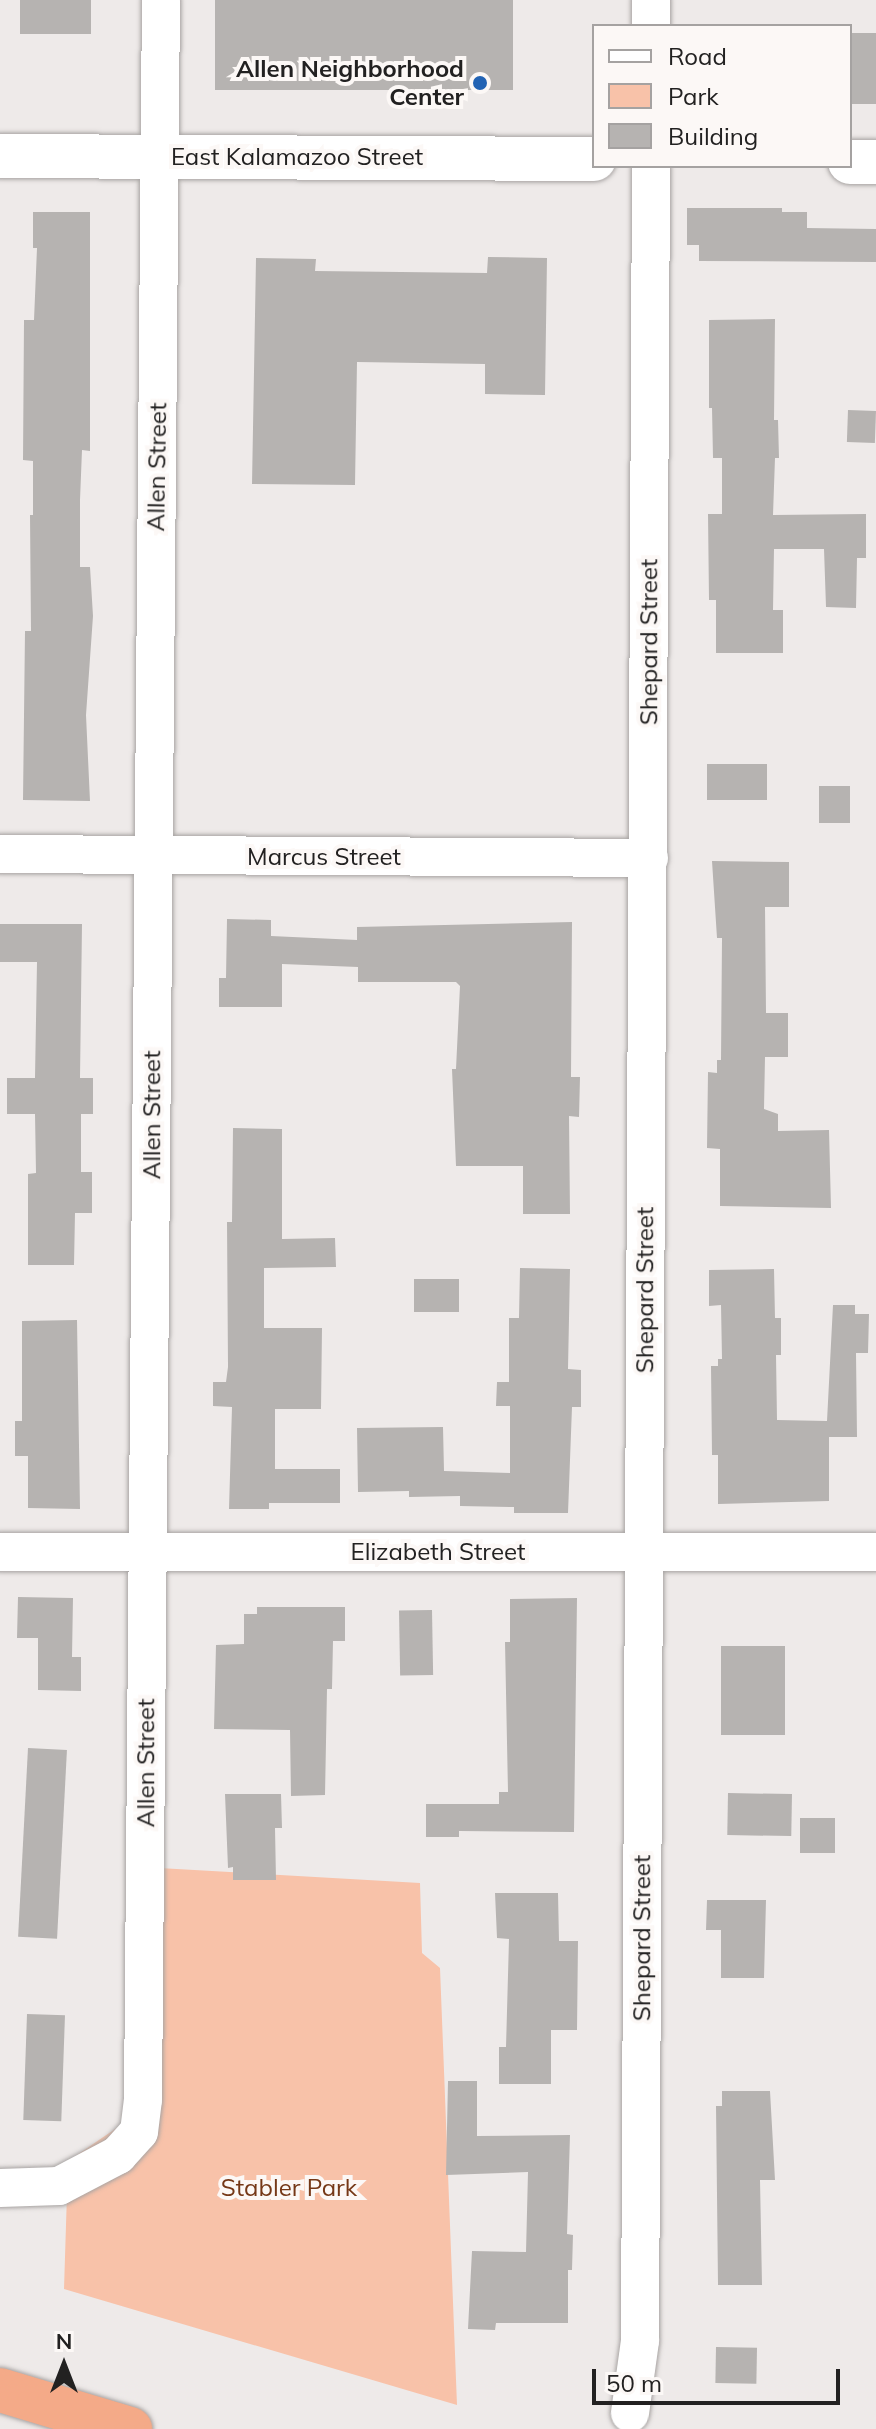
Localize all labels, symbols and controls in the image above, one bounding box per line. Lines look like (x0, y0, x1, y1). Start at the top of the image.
legend (592, 24, 852, 168)
text: Road (668, 41, 727, 71)
place label: Allen Neighborhood Center (236, 55, 464, 111)
marker: Allen Neighborhood Center (471, 74, 489, 92)
text: Park (668, 81, 719, 111)
text: Building (668, 121, 758, 151)
street label: East Kalamazoo Street (171, 143, 423, 171)
street label: Allen Street (141, 402, 173, 532)
street label: Shepard Street (635, 559, 663, 725)
street label: Marcus Street (247, 843, 401, 871)
street label: Allen Street (138, 1051, 166, 1179)
street label: Shepard Street (631, 1207, 659, 1373)
street label: Elizabeth Street (351, 1538, 525, 1566)
street label: Allen Street (132, 1699, 160, 1827)
street label: Shepard Street (628, 1855, 656, 2021)
park label: Stabler Park (221, 2174, 357, 2202)
north arrow (24, 2325, 104, 2405)
text: N (56, 2327, 72, 2355)
scale bar (596, 2353, 844, 2403)
text: 50 m (606, 2368, 662, 2398)

